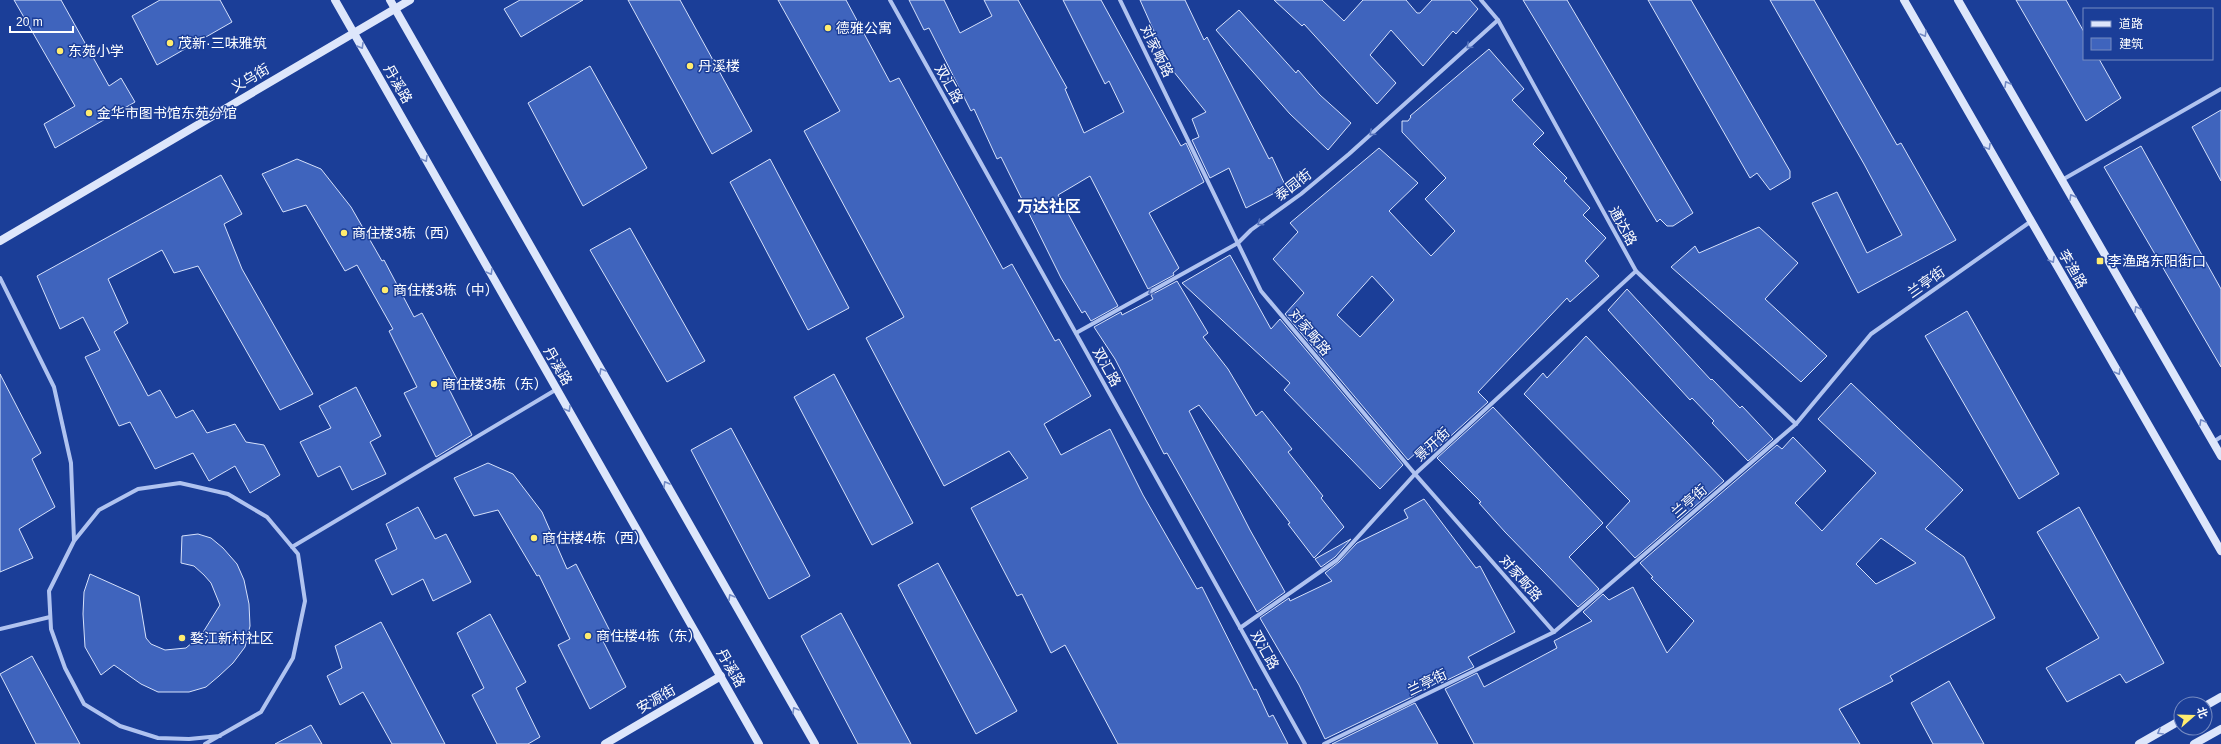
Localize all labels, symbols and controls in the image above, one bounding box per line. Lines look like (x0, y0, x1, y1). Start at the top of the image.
scale bar (10, 8, 73, 34)
legend (2083, 8, 2213, 60)
text: 20 m (16, 15, 43, 29)
text: 道路 (2119, 17, 2143, 31)
place label: 德雅公寓 (836, 20, 892, 36)
street label: 对家畈路 (1138, 22, 1176, 80)
marker: 德雅公寓 (823, 23, 833, 33)
one-way arrow (1919, 30, 1926, 37)
place label: 茂新·三味雅筑 (178, 35, 267, 51)
text: 建筑 (2119, 37, 2143, 51)
marker: 茂新·三味雅筑 (165, 38, 175, 48)
one-way arrow (1466, 41, 1474, 49)
one-way arrow (356, 42, 363, 49)
place label: 东苑小学 (68, 43, 124, 59)
marker: 东苑小学 (55, 46, 65, 56)
place label: 丹溪楼 (698, 58, 740, 74)
street label: 义乌街 (228, 60, 272, 96)
marker: 丹溪楼 (685, 61, 695, 71)
street label: 丹溪路 (381, 62, 415, 106)
street label: 双汇路 (932, 62, 966, 106)
one-way arrow (2004, 81, 2011, 88)
place label: 金华市图书馆东苑分馆 (97, 105, 237, 121)
marker: 金华市图书馆东苑分馆 (84, 108, 94, 118)
one-way arrow (1370, 128, 1377, 135)
one-way arrow (1983, 143, 1990, 150)
one-way arrow (421, 155, 428, 162)
street label: 泰园街 (1272, 166, 1314, 204)
one-way arrow (2069, 194, 2076, 201)
district label: 万达社区 (1017, 197, 1081, 215)
street label: 通达路 (1606, 204, 1640, 248)
one-way arrow (1258, 218, 1265, 225)
place label: 商住楼3栋（西） (352, 225, 458, 241)
marker: 商住楼3栋（西） (339, 228, 349, 238)
street label: 李渔路 (2056, 247, 2090, 291)
place label: 李渔路东阳街口 (2108, 253, 2206, 269)
one-way arrow (2048, 256, 2055, 263)
marker: 李渔路东阳街口 (2095, 256, 2105, 266)
street label: 兰亭街 (1904, 263, 1948, 301)
one-way arrow (485, 268, 492, 275)
place label: 商住楼3栋（中） (393, 282, 499, 298)
marker: 商住楼3栋（中） (380, 285, 390, 295)
one-way arrow (1147, 287, 1155, 294)
street label: 对家畈路 (1286, 305, 1334, 359)
one-way arrow (2134, 306, 2141, 313)
street label: 丹溪路 (541, 344, 575, 388)
street label: 双汇路 (1090, 345, 1124, 389)
one-way arrow (599, 368, 607, 375)
one-way arrow (2113, 368, 2120, 375)
place label: 商住楼3栋（东） (442, 376, 548, 392)
marker: 商住楼3栋（东） (429, 379, 439, 389)
one-way arrow (564, 405, 571, 412)
one-way arrow (2199, 419, 2206, 426)
street label: 景开街 (1411, 424, 1453, 464)
one-way arrow (664, 481, 671, 488)
street label: 兰亭街 (1668, 481, 1710, 521)
place label: 商住楼4栋（西） (542, 530, 648, 546)
marker: 商住楼4栋（西） (529, 533, 539, 543)
street label: 对家畈路 (1497, 552, 1545, 604)
one-way arrow (728, 594, 735, 601)
place label: 商住楼4栋（东） (596, 628, 702, 644)
street label: 双汇路 (1248, 628, 1282, 672)
place label: 婺江新村社区 (190, 630, 274, 646)
marker: 商住楼4栋（东） (583, 631, 593, 641)
marker: 婺江新村社区 (177, 633, 187, 643)
street label: 丹溪路 (714, 646, 748, 690)
street label: 兰亭街 (1405, 666, 1449, 698)
street label: 安源街 (634, 682, 678, 716)
north arrow (2173, 696, 2213, 736)
text: 北 (2195, 705, 2210, 720)
one-way arrow (793, 707, 800, 714)
one-way arrow (2157, 728, 2164, 735)

